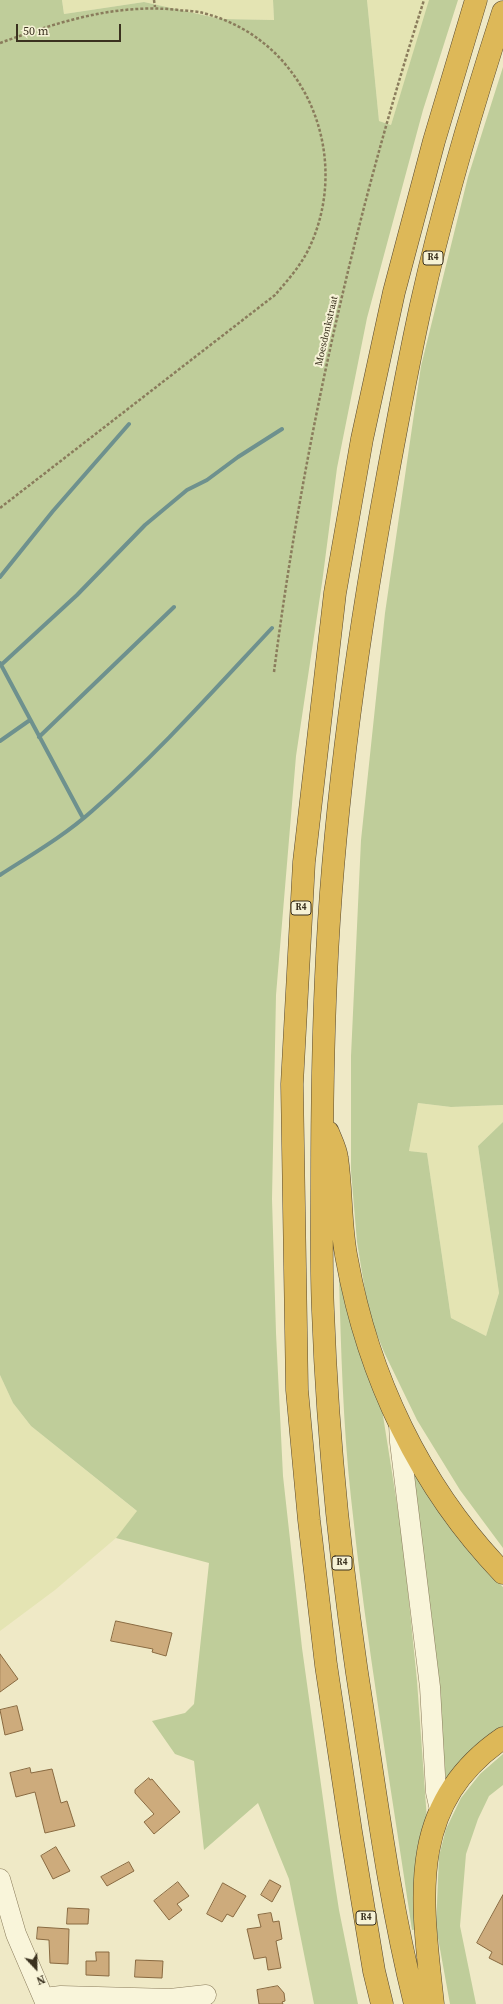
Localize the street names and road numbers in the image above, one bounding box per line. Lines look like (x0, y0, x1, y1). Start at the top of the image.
road number: R4 (423, 251, 443, 265)
street label: Moesdonkstraat (313, 295, 341, 367)
road number: R4 (291, 901, 311, 915)
road number: R4 (332, 1556, 352, 1570)
road number: R4 (356, 1911, 376, 1925)

